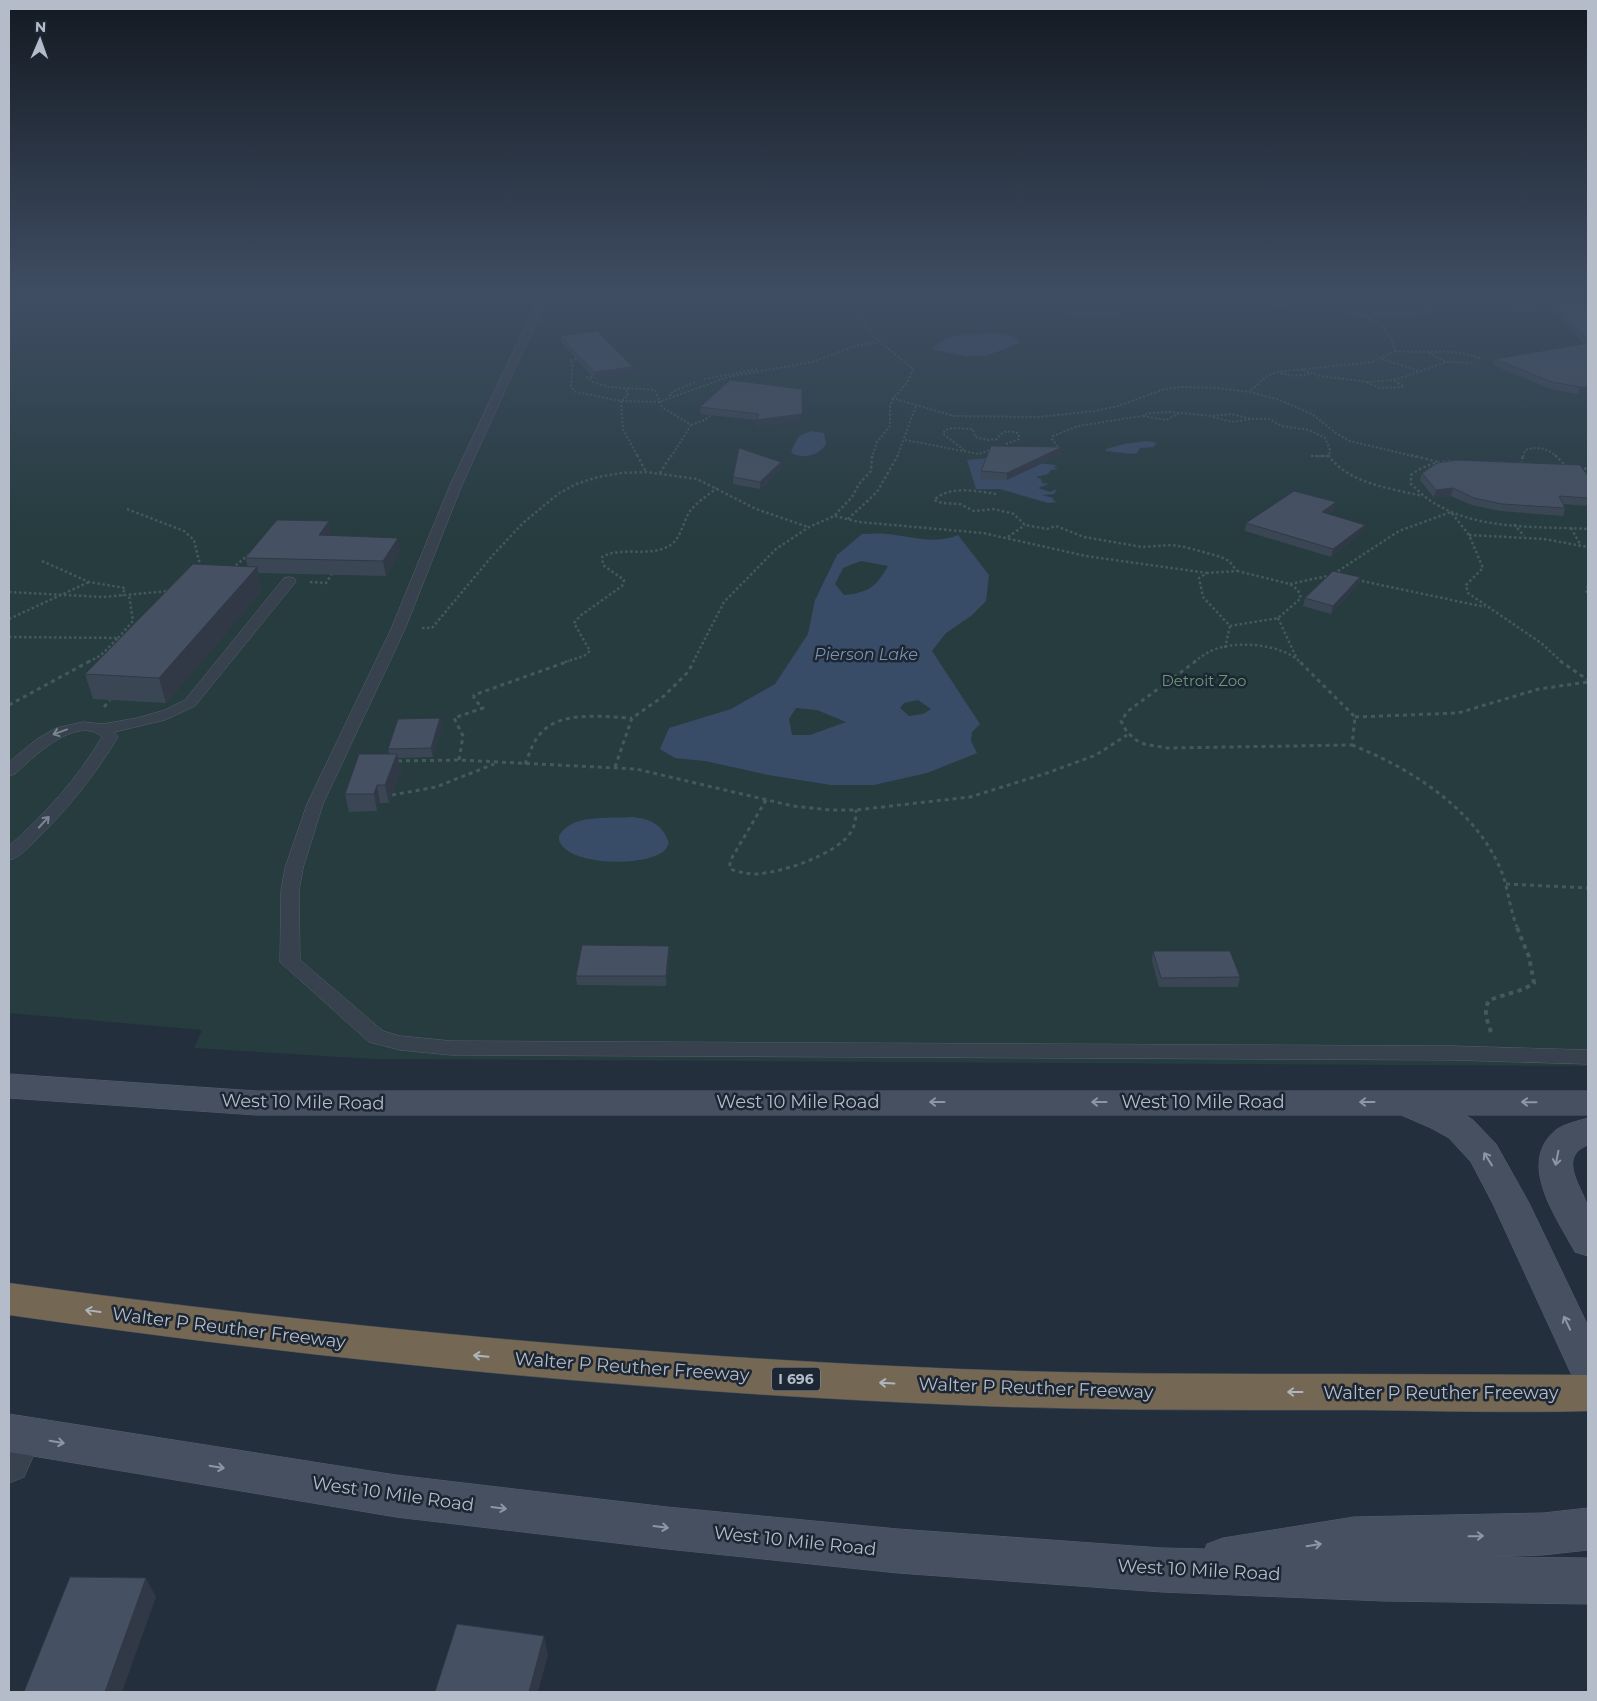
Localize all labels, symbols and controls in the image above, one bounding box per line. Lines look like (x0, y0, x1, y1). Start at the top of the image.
north arrow (15, 15, 65, 65)
text: N (34, 18, 46, 36)
water label: Pierson Lake (814, 645, 918, 664)
park label: Detroit Zoo (1161, 671, 1247, 690)
one-way arrow (53, 728, 69, 737)
one-way arrow (38, 815, 50, 828)
street label: West 10 Mile Road (221, 1090, 385, 1114)
street label: West 10 Mile Road (716, 1091, 880, 1113)
street label: West 10 Mile Road (1121, 1091, 1285, 1113)
one-way arrow (929, 1097, 946, 1107)
one-way arrow (1092, 1097, 1108, 1107)
one-way arrow (1359, 1097, 1376, 1107)
one-way arrow (1522, 1097, 1538, 1107)
one-way arrow (1551, 1149, 1561, 1165)
one-way arrow (1483, 1153, 1493, 1167)
street label: Walter P Reuther Freeway (111, 1303, 347, 1353)
one-way arrow (86, 1306, 102, 1316)
one-way arrow (1562, 1316, 1572, 1331)
street label: Walter P Reuther Freeway (514, 1348, 750, 1386)
one-way arrow (473, 1351, 489, 1360)
road number: I 696 (772, 1368, 820, 1390)
street label: Walter P Reuther Freeway (918, 1373, 1154, 1403)
one-way arrow (879, 1379, 895, 1388)
street label: Walter P Reuther Freeway (1323, 1382, 1559, 1404)
one-way arrow (1287, 1387, 1303, 1397)
one-way arrow (48, 1437, 64, 1447)
one-way arrow (209, 1463, 225, 1473)
street label: West 10 Mile Road (311, 1472, 475, 1516)
one-way arrow (491, 1503, 507, 1513)
one-way arrow (652, 1522, 668, 1532)
street label: West 10 Mile Road (713, 1522, 877, 1560)
one-way arrow (1467, 1531, 1483, 1541)
one-way arrow (1305, 1540, 1321, 1550)
street label: West 10 Mile Road (1117, 1555, 1281, 1585)

